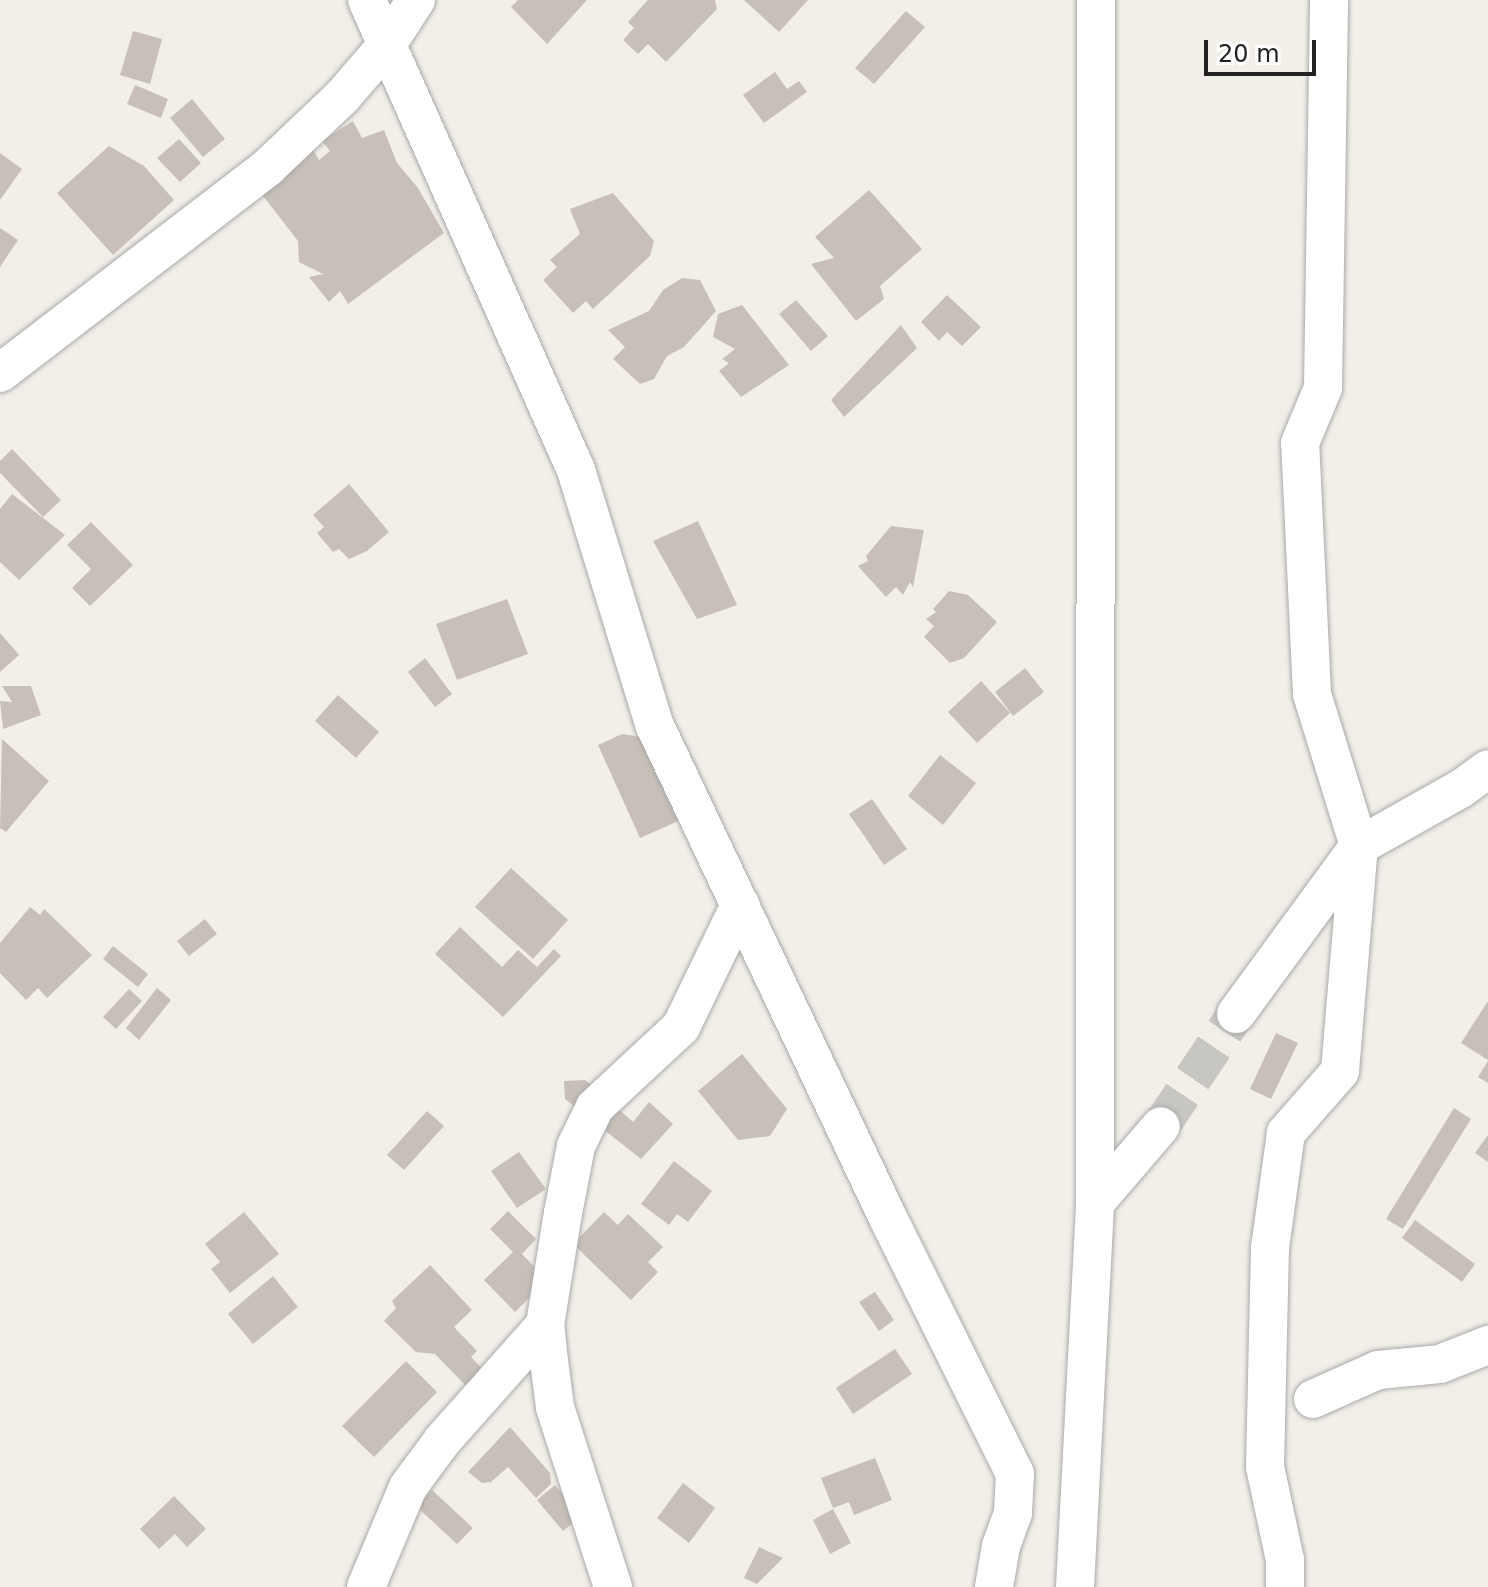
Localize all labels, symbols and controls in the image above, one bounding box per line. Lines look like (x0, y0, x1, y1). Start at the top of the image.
scale bar (1208, 24, 1320, 74)
text: 20 m (1218, 40, 1280, 68)

